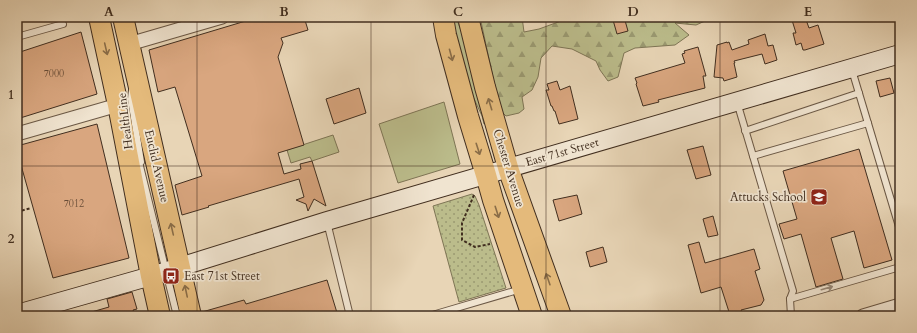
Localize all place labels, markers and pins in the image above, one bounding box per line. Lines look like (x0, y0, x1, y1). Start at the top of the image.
school or university icon: Attucks School (809, 187, 829, 207)
place label: Attucks School (730, 189, 806, 205)
bus stop icon: East 71st Street (161, 266, 181, 286)
place label: East 71st Street (184, 268, 260, 284)

